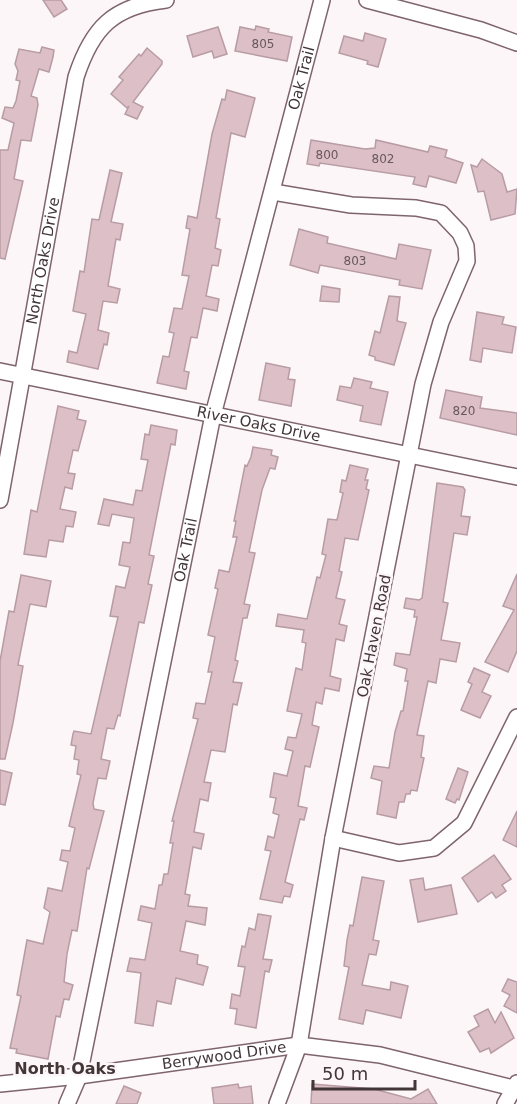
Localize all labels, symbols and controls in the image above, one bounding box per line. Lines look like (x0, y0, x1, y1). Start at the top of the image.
house number: 805 (252, 37, 274, 51)
street label: Oak Trail (284, 45, 318, 112)
house number: 800 (316, 148, 338, 162)
house number: 802 (372, 152, 394, 166)
street label: North Oaks Drive (23, 196, 63, 326)
house number: 803 (344, 254, 366, 268)
street label: River Oaks Drive (195, 403, 322, 445)
house number: 820 (453, 404, 475, 418)
street label: Oak Trail (170, 516, 201, 584)
street label: Oak Haven Road (353, 573, 395, 699)
street label: Berrywood Drive (161, 1038, 288, 1073)
scale bar (313, 1053, 415, 1091)
district label: North Oaks (14, 1059, 116, 1078)
text: 50 m (322, 1063, 368, 1084)

